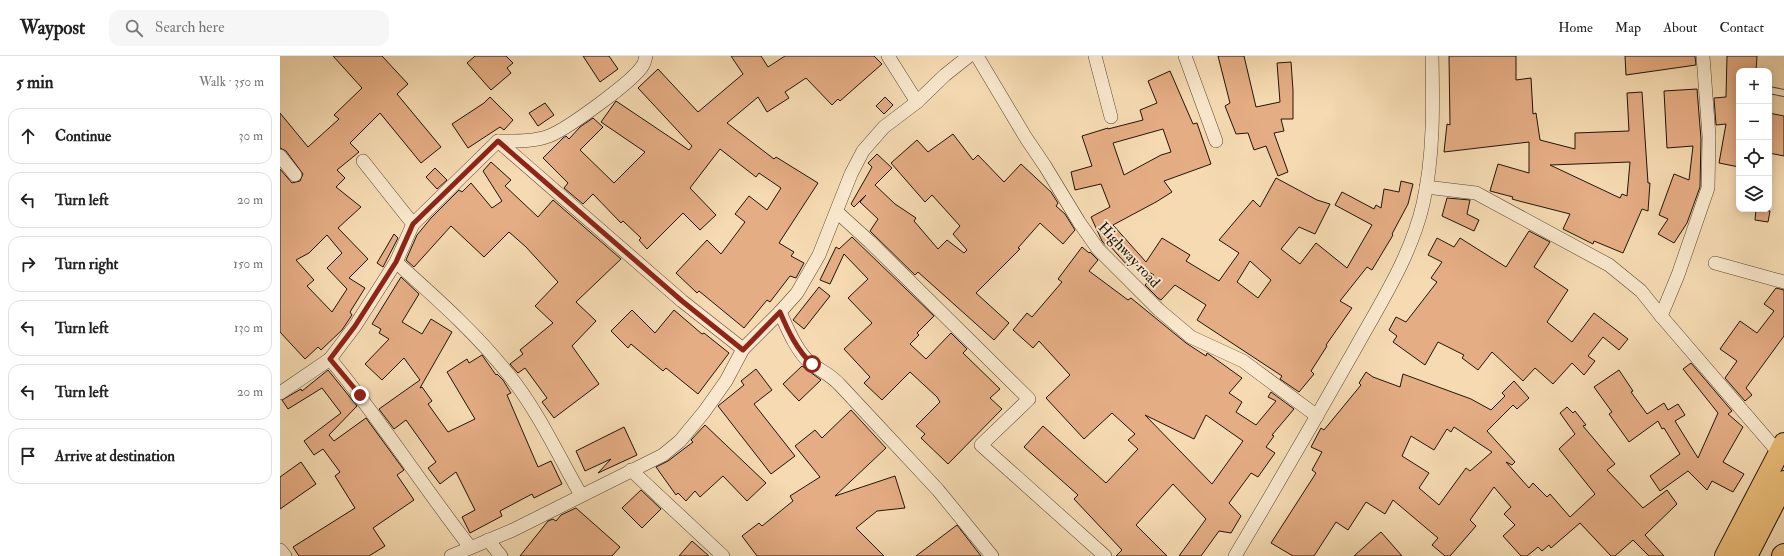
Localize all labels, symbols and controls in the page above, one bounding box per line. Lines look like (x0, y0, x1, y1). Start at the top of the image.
search box (109, 10, 389, 46)
text: Waypost (20, 16, 85, 40)
icon: search (123, 17, 145, 39)
text: Search here (155, 18, 224, 37)
text: Home (1558, 19, 1593, 36)
text: Map (1615, 19, 1641, 36)
text: About (1663, 19, 1697, 36)
text: Contact (1719, 19, 1764, 36)
map controls (1736, 68, 1772, 212)
button: + (1736, 68, 1772, 104)
text: 5 min (16, 72, 54, 93)
text: Walk · 350 m (199, 74, 264, 90)
button: − (1736, 104, 1772, 140)
icon: ahead (17, 125, 39, 147)
text: Continue (55, 127, 111, 146)
text: 30 m (239, 128, 263, 144)
button: locate (1736, 140, 1772, 176)
button: layers (1736, 176, 1772, 212)
icon: left (17, 189, 39, 211)
text: Turn left (55, 191, 109, 210)
text: 20 m (237, 192, 263, 208)
street label: Highway road (1094, 218, 1165, 292)
icon: right (17, 253, 39, 275)
text: Turn right (55, 255, 118, 274)
text: 150 m (233, 256, 263, 272)
icon: left (17, 317, 39, 339)
text: Turn left (55, 319, 109, 338)
text: 130 m (234, 320, 263, 336)
route start (803, 355, 821, 373)
icon: left (17, 381, 39, 403)
text: Turn left (55, 383, 109, 402)
text: 20 m (237, 384, 263, 400)
route end (351, 386, 369, 404)
icon: arrive (17, 445, 39, 467)
text: Arrive at destination (55, 447, 175, 466)

